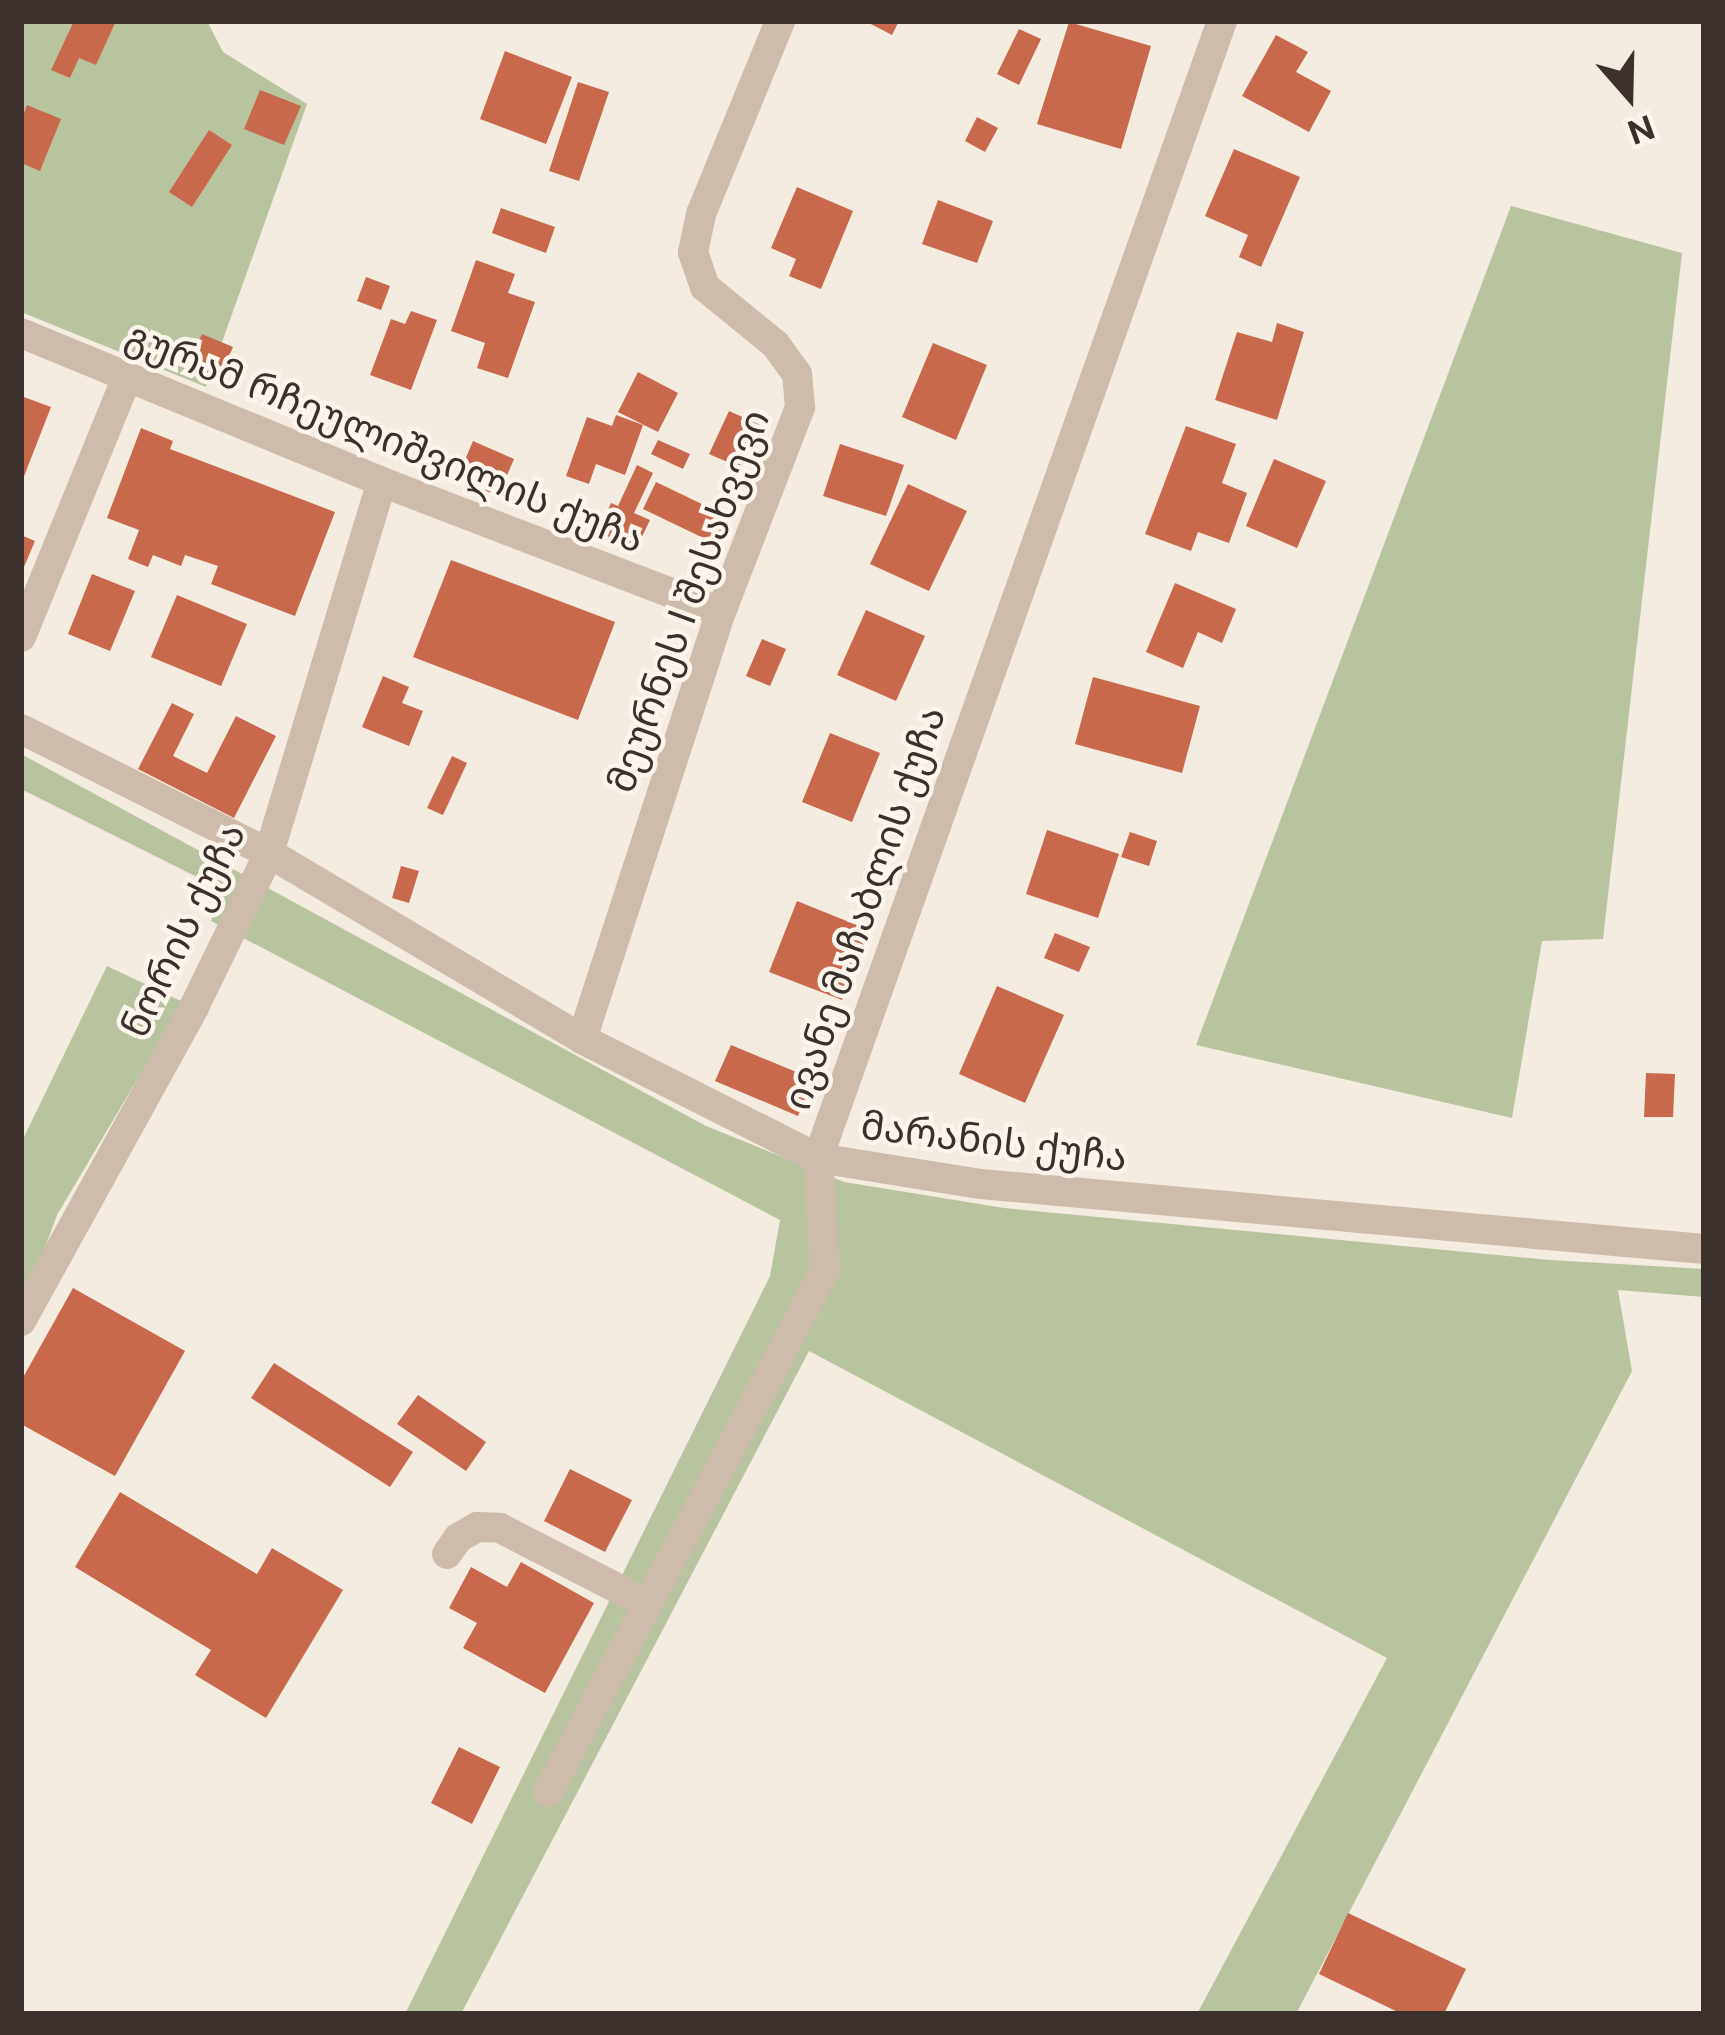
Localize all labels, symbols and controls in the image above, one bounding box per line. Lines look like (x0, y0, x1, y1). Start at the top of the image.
north arrow (1569, 36, 1689, 156)
text: N (1623, 108, 1660, 152)
street label: გურამ რჩეულიშვილის ქუჩა (119, 311, 651, 563)
street label: მეურნეს I შესახვევი (597, 403, 779, 799)
street label: ივანე მაჩაბლის ქუჩა (773, 700, 955, 1116)
street label: ნორის ქუჩა (111, 815, 255, 1045)
street label: მარანის ქუჩა (858, 1101, 1130, 1181)

